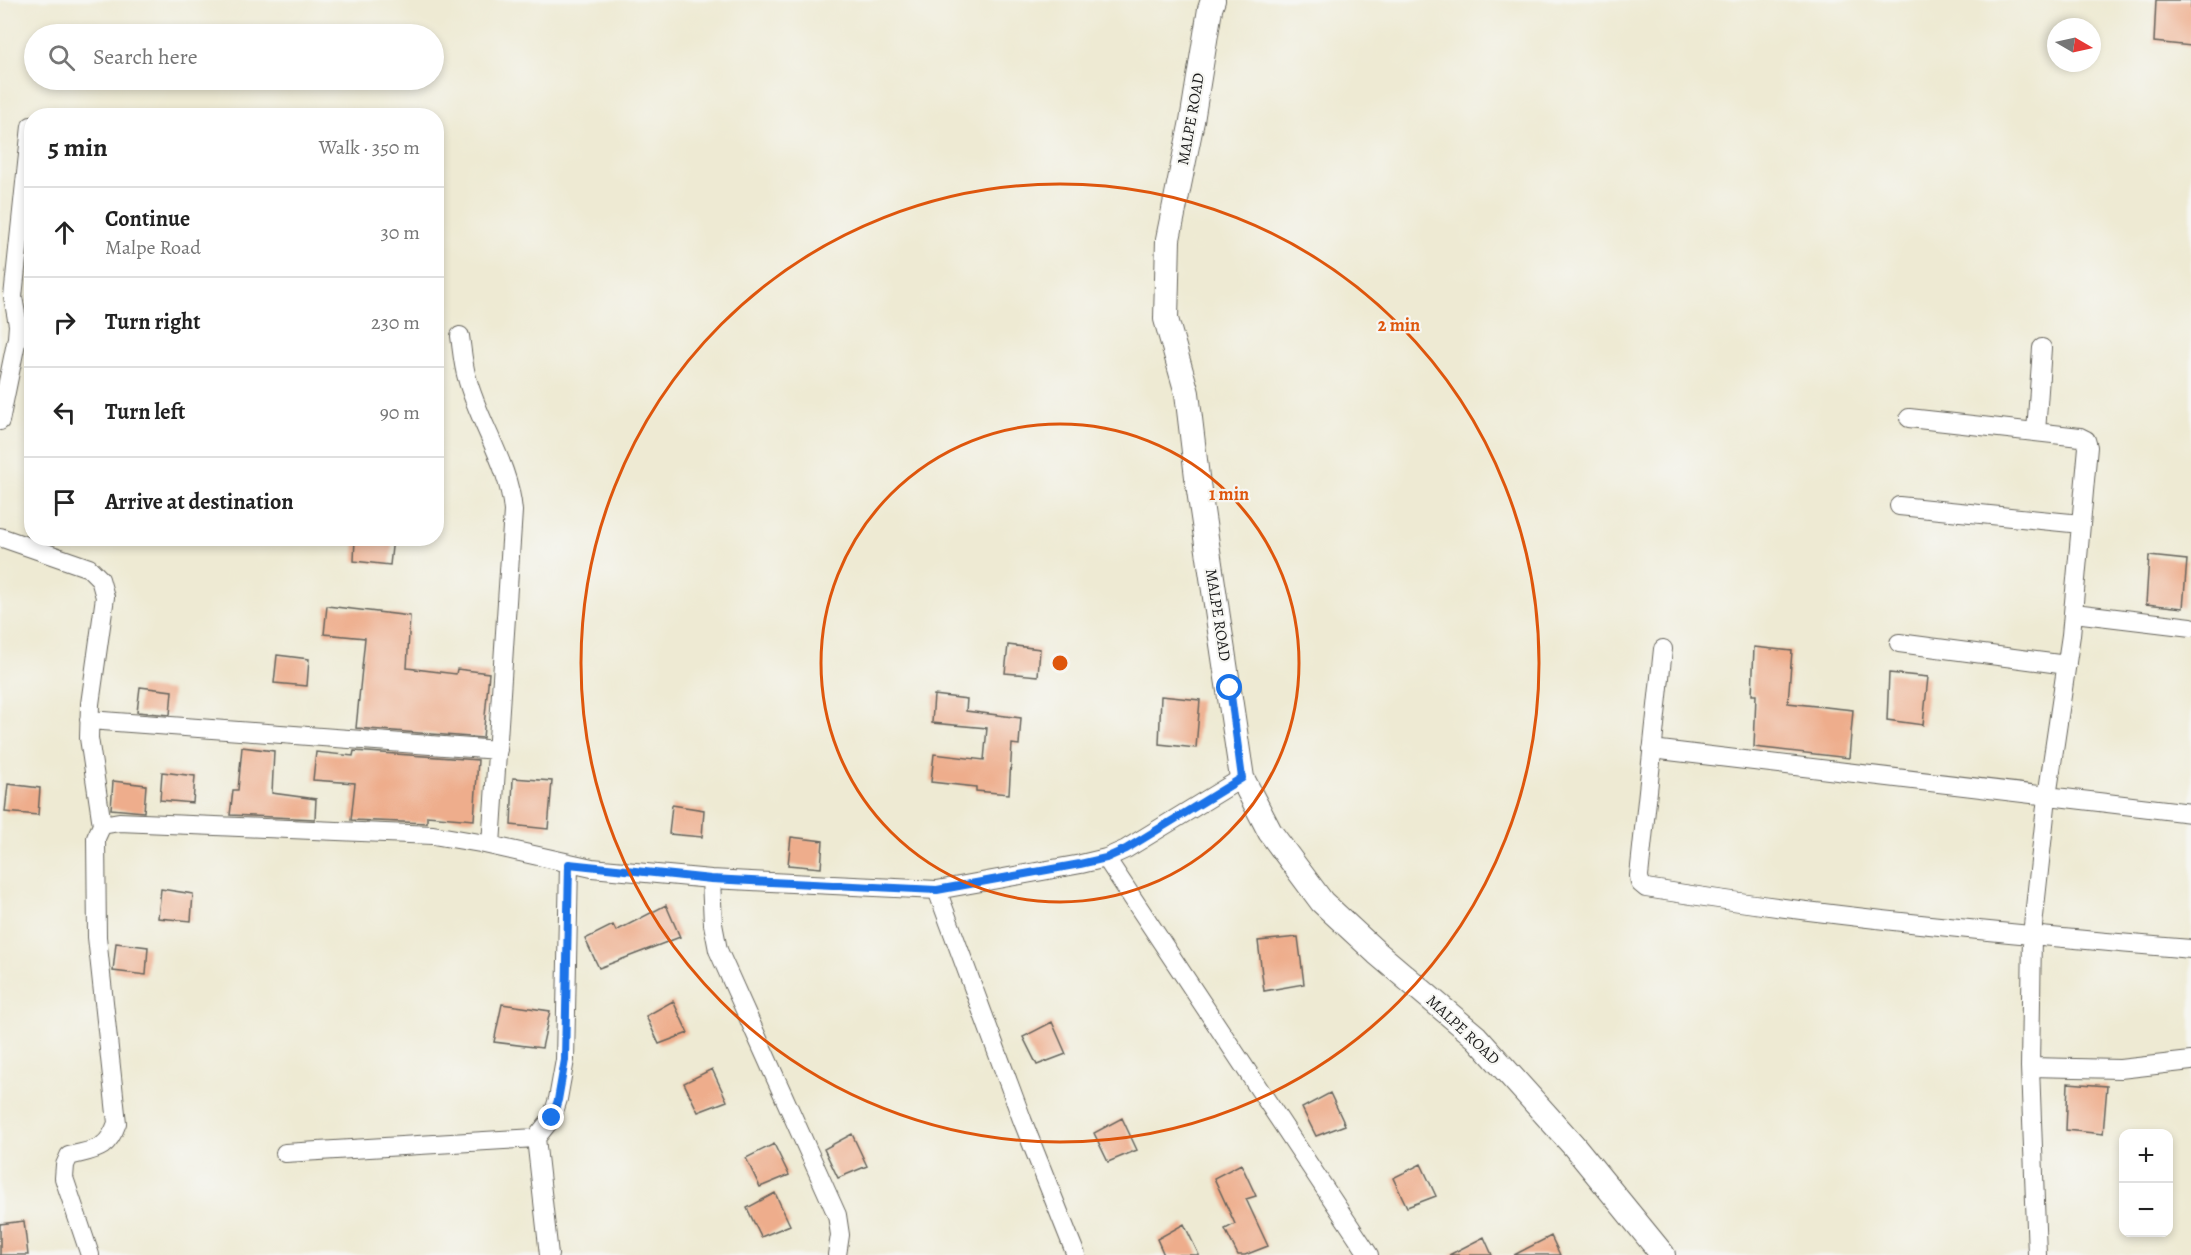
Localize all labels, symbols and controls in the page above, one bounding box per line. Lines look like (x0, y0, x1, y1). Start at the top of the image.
north arrow (2047, 18, 2101, 72)
search box (24, 24, 444, 90)
icon: search (45, 41, 78, 74)
text: Search here (93, 42, 198, 72)
street label: MALPE ROAD (1172, 71, 1210, 167)
text: 5 min (48, 130, 108, 165)
text: Walk · 350 m (319, 134, 420, 161)
text: Continue (105, 204, 190, 234)
icon: ahead (48, 216, 81, 249)
text: 30 m (380, 219, 420, 246)
text: Malpe Road (105, 234, 201, 261)
icon: right (48, 306, 81, 339)
text: Turn right (105, 307, 201, 337)
text: 230 m (371, 309, 420, 336)
text: 2 min (1378, 313, 1420, 337)
icon: left (48, 396, 81, 429)
text: Turn left (105, 397, 185, 427)
text: 90 m (380, 399, 420, 426)
text: 1 min (1209, 482, 1249, 506)
icon: arrive (48, 486, 81, 519)
text: Arrive at destination (105, 487, 294, 517)
street label: MALPE ROAD (1200, 567, 1236, 663)
centre of rings (1050, 653, 1070, 673)
route start (1216, 674, 1242, 700)
street label: MALPE ROAD (1421, 990, 1505, 1070)
route end (538, 1104, 564, 1130)
map controls (2119, 1129, 2173, 1237)
button: + (2119, 1129, 2173, 1183)
button: − (2119, 1183, 2173, 1237)

